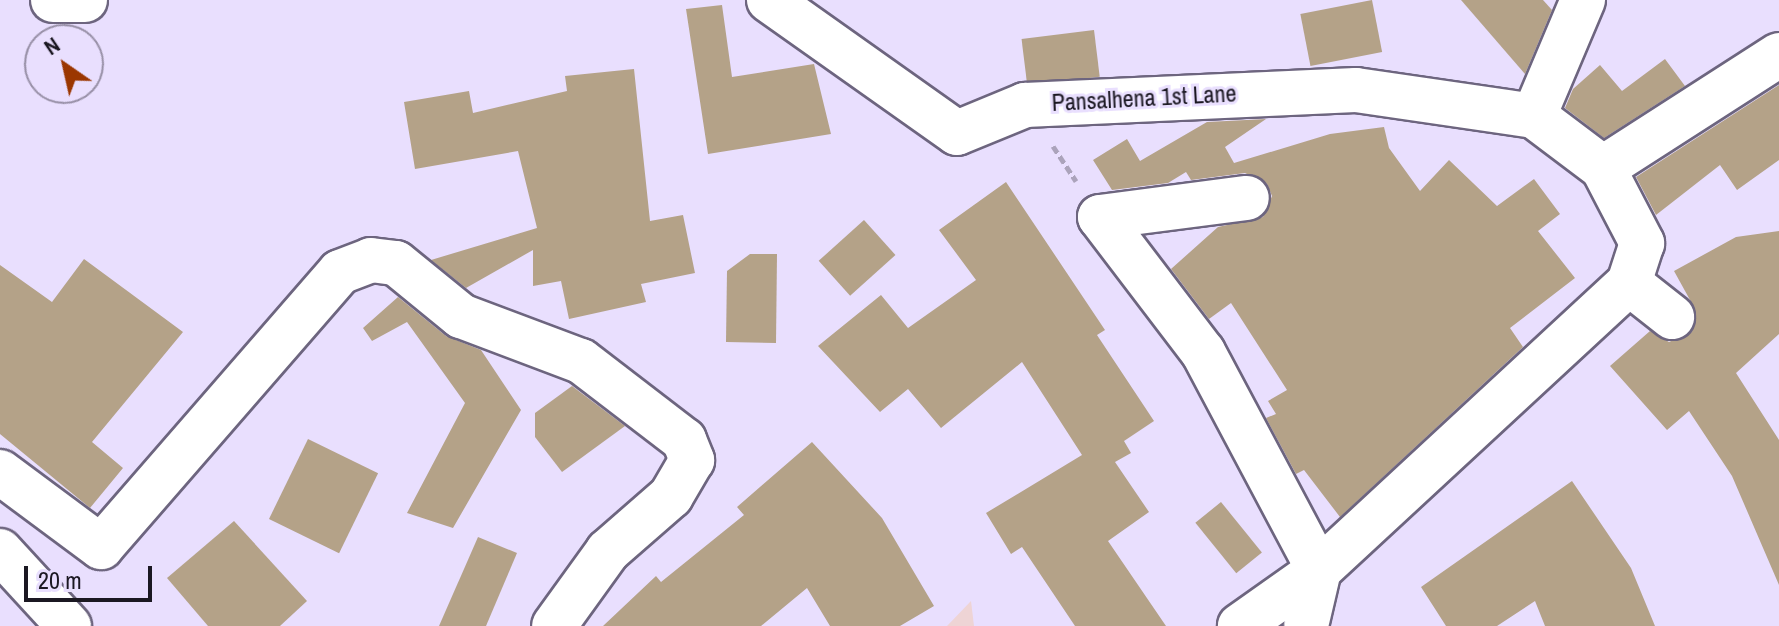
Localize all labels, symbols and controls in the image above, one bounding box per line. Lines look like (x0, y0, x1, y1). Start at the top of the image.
north arrow (24, 24, 104, 104)
text: N (38, 30, 65, 62)
street label: Pansalhena 1st Lane (1051, 79, 1237, 117)
scale bar (28, 550, 156, 600)
text: 20 m (38, 564, 82, 596)

